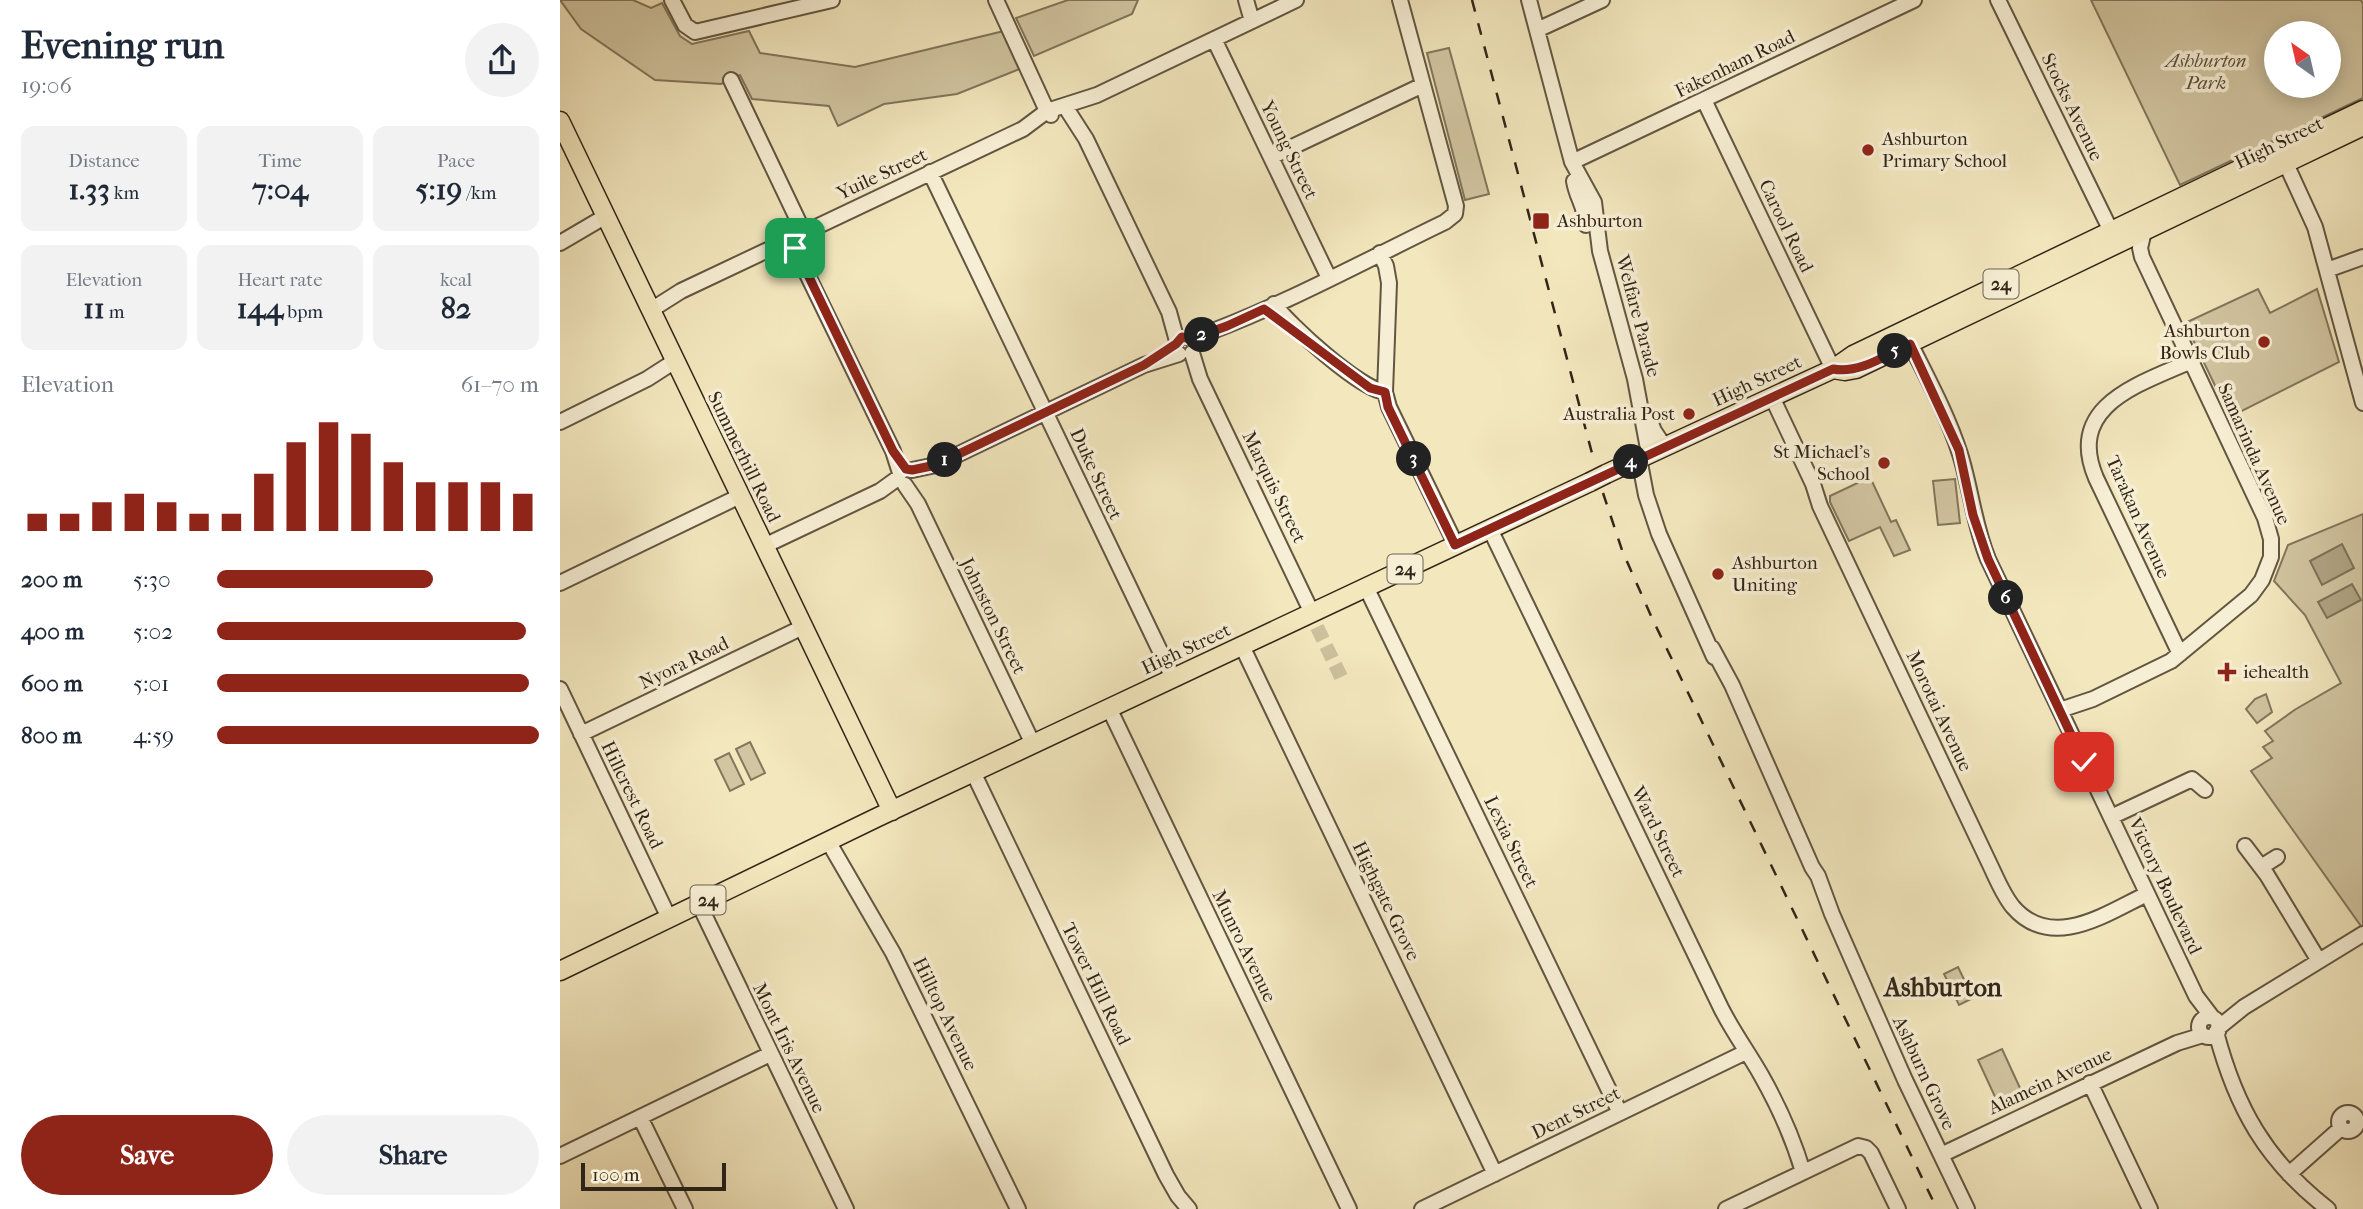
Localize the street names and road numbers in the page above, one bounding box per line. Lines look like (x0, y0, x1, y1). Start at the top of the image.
street label: Fakenham Road (1672, 25, 1799, 102)
street label: Stocks Avenue (2037, 50, 2107, 164)
street label: Young Street (1255, 96, 1322, 203)
street label: High Street (2231, 112, 2327, 174)
street label: Yuile Street (833, 144, 931, 205)
street label: Carool Road (1754, 176, 1818, 276)
street label: Welfare Parade (1611, 252, 1665, 379)
road number: 24 (1984, 270, 2018, 298)
street label: High Street (1709, 351, 1805, 411)
street label: Samarinda Avenue (2213, 380, 2295, 528)
street label: Summerhill Road (703, 388, 785, 526)
street label: Duke Street (1065, 425, 1127, 523)
street label: Marquis Street (1237, 428, 1311, 547)
street label: Tarakan Avenue (2101, 452, 2175, 582)
street label: Johnston Street (955, 553, 1031, 678)
road number: 24 (1388, 554, 1422, 584)
street label: High Street (1138, 619, 1234, 679)
street label: Nyora Road (636, 632, 733, 694)
street label: Morotai Avenue (1901, 647, 1977, 775)
street label: Hillcrest Road (596, 738, 668, 853)
street label: Ward Street (1626, 782, 1690, 881)
street label: Lexia Street (1479, 793, 1543, 892)
street label: Victory Boulevard (2123, 813, 2207, 958)
street label: Highgate Grove (1348, 838, 1424, 964)
road number: 24 (690, 886, 726, 915)
street label: Munro Avenue (1207, 886, 1281, 1006)
street label: Tower Hill Road (1057, 919, 1135, 1049)
street label: Hilltop Avenue (908, 954, 982, 1074)
street label: Mont Iris Avenue (748, 979, 830, 1117)
street label: Ashburn Grove (1888, 1012, 1960, 1133)
street label: Alamein Avenue (1984, 1043, 2115, 1120)
street label: Dent Street (1528, 1082, 1624, 1144)

